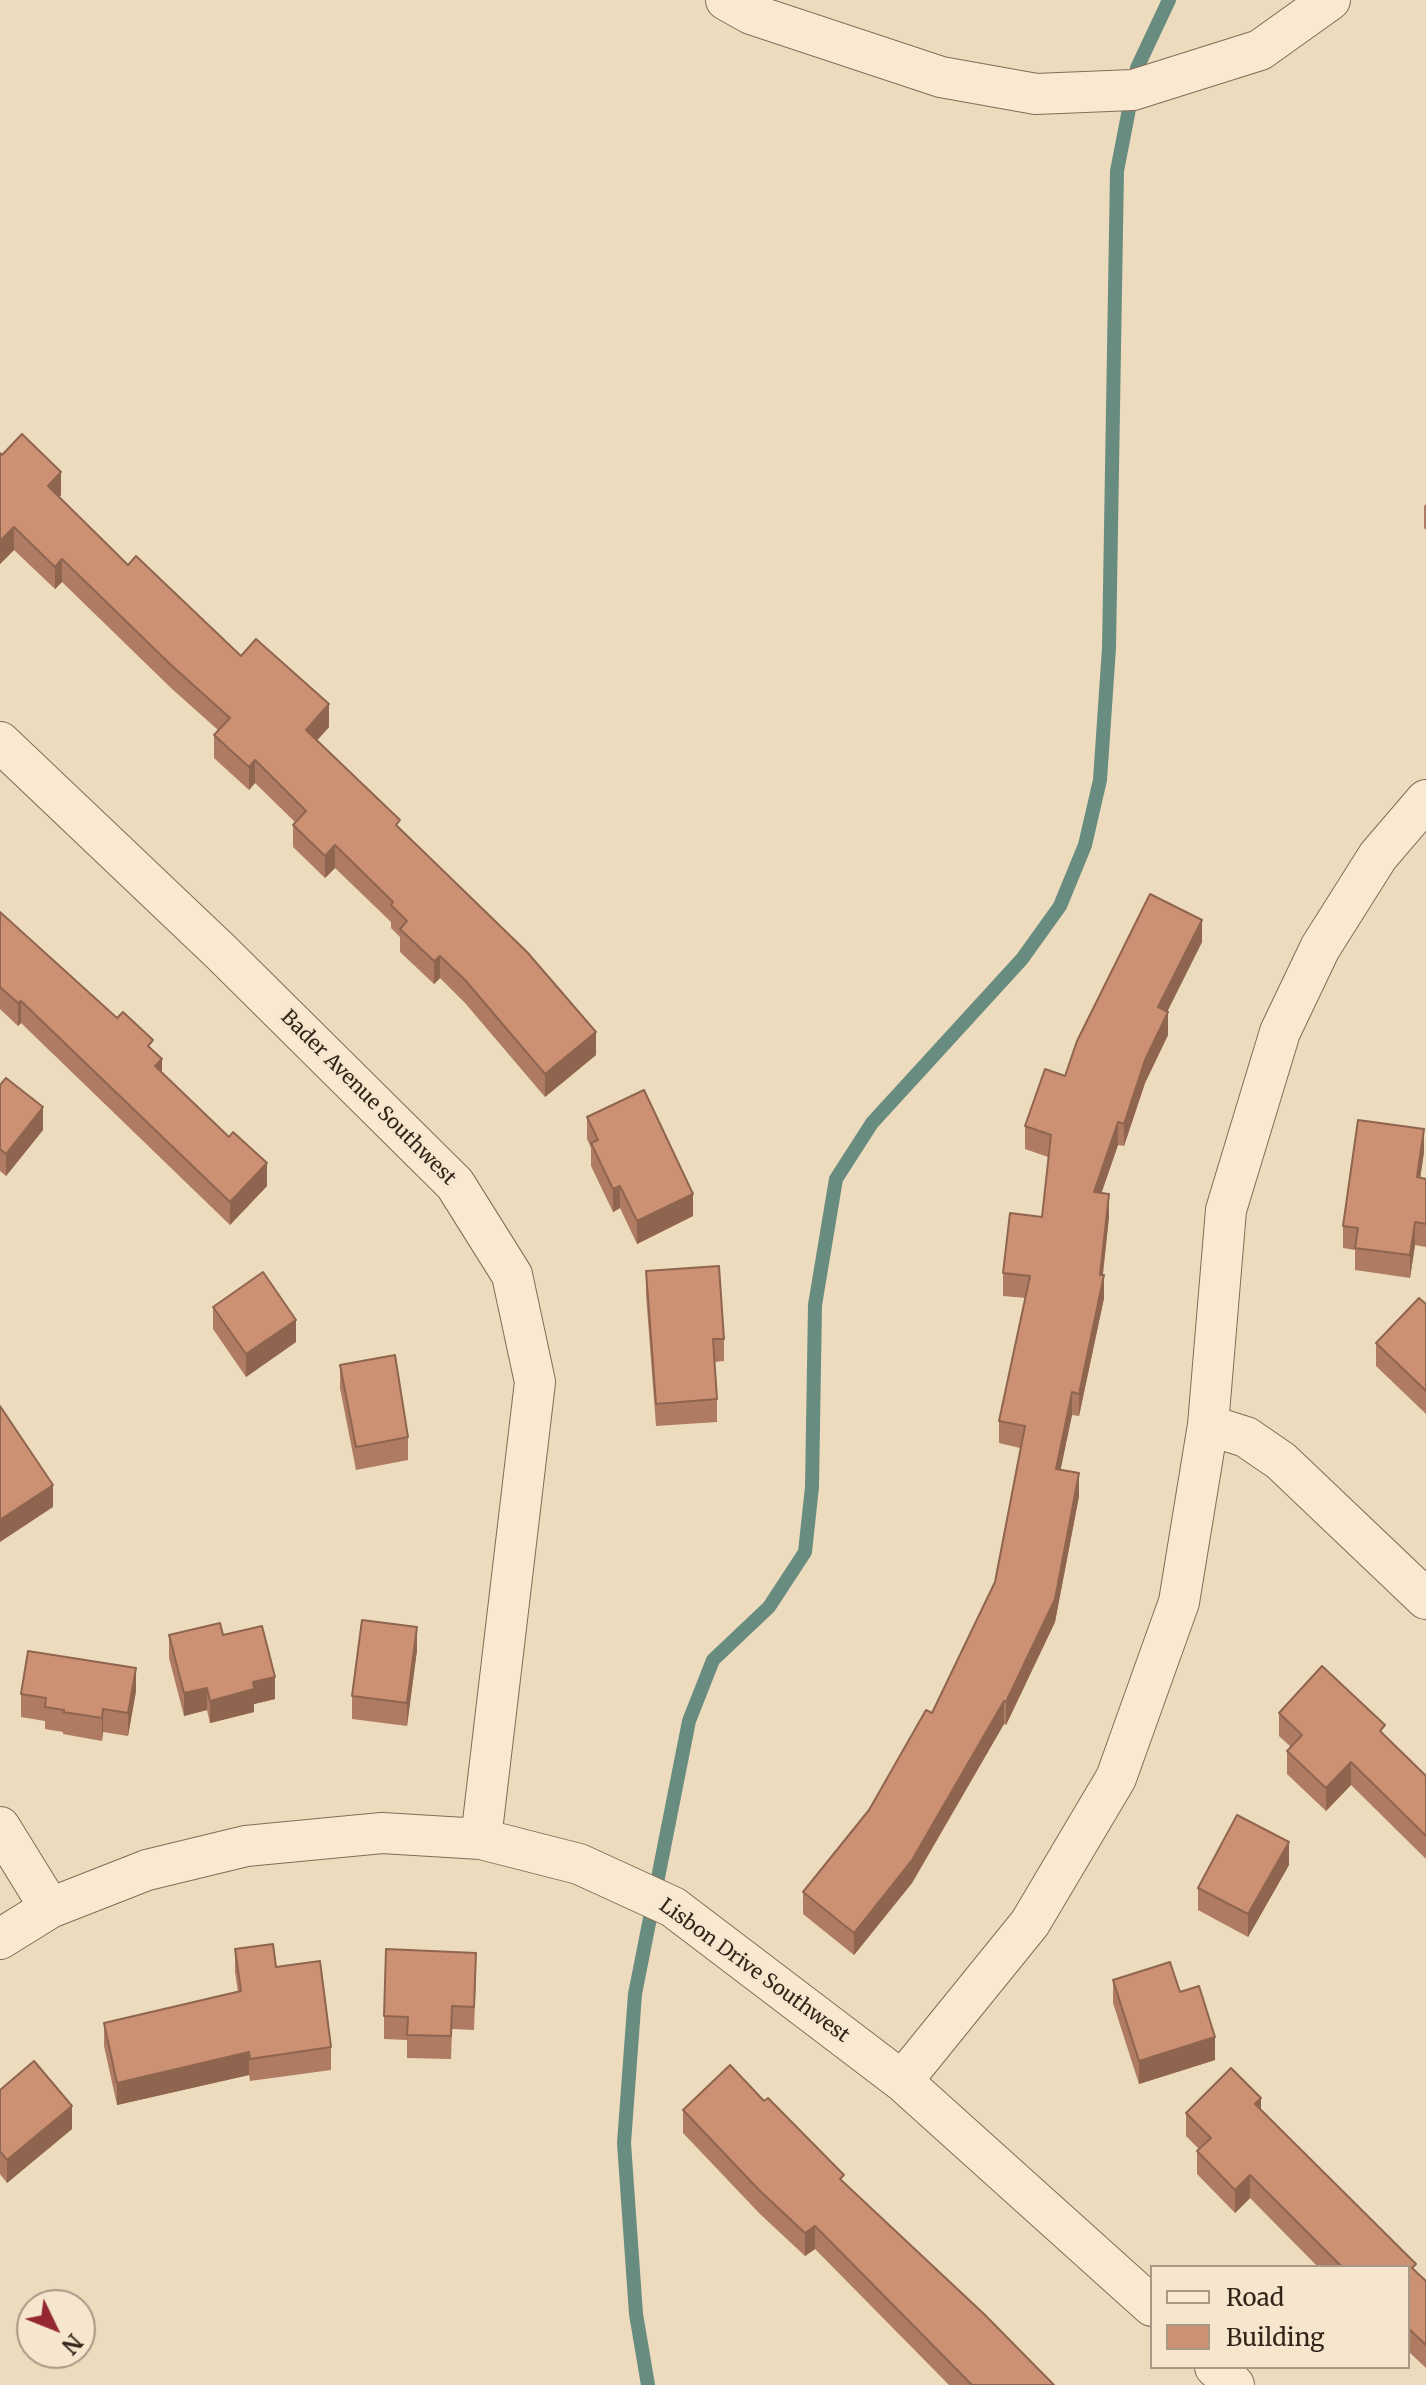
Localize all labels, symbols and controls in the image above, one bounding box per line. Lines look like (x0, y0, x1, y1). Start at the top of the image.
street label: Bader Avenue Southwest (275, 1005, 461, 1191)
street label: Lisbon Drive Southwest (654, 1894, 854, 2048)
legend (1150, 2265, 1410, 2369)
text: Road (1226, 2282, 1284, 2313)
north arrow (16, 2289, 96, 2369)
text: Building (1226, 2322, 1325, 2353)
text: N (56, 2328, 88, 2360)

